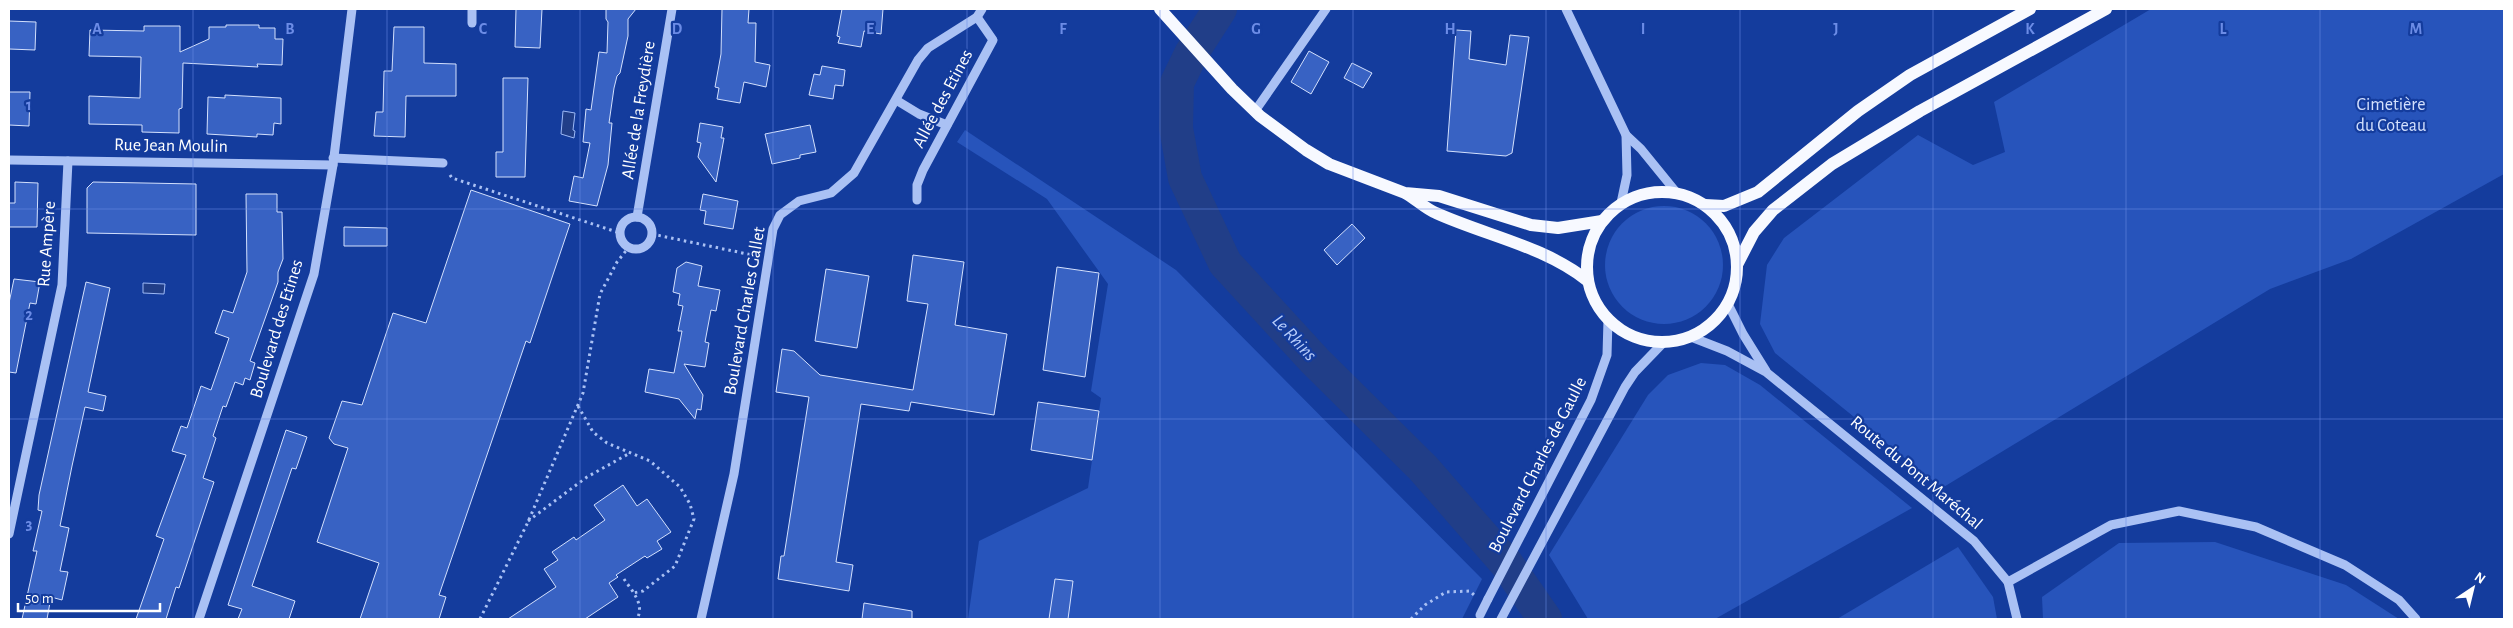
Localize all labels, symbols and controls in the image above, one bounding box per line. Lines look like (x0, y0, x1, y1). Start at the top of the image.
text: A (92, 21, 102, 37)
text: B (285, 21, 295, 37)
text: C (479, 21, 488, 37)
text: D (672, 21, 683, 37)
text: E (866, 21, 874, 37)
text: F (1059, 21, 1067, 37)
text: G (1251, 21, 1261, 37)
text: H (1444, 21, 1456, 37)
text: I (1641, 21, 1645, 37)
text: J (1833, 21, 1839, 37)
text: K (2025, 21, 2035, 37)
text: L (2220, 21, 2227, 37)
text: M (2410, 21, 2422, 37)
street label: Allée de la Freydière (619, 39, 659, 181)
street label: Allée des Etines (910, 47, 976, 151)
park label: Cimetière du Coteau (2356, 96, 2426, 135)
text: 1 (26, 97, 32, 113)
street label: Rue Jean Moulin (114, 136, 228, 156)
street label: Rue Ampère (35, 200, 59, 288)
street label: Boulevard Charles Gallet (721, 225, 769, 397)
street label: Boulevard des Etines (247, 258, 307, 400)
text: 2 (25, 307, 33, 323)
water label: Le Rhins (1268, 311, 1320, 365)
street label: Boulevard Charles de Gaulle (1486, 374, 1590, 556)
street label: Route du Pont Maréchal (1847, 413, 1985, 533)
text: 3 (26, 516, 33, 532)
north arrow (2448, 563, 2498, 613)
text: N (2472, 570, 2488, 587)
scale bar (18, 580, 160, 612)
text: 50 m (25, 591, 54, 606)

